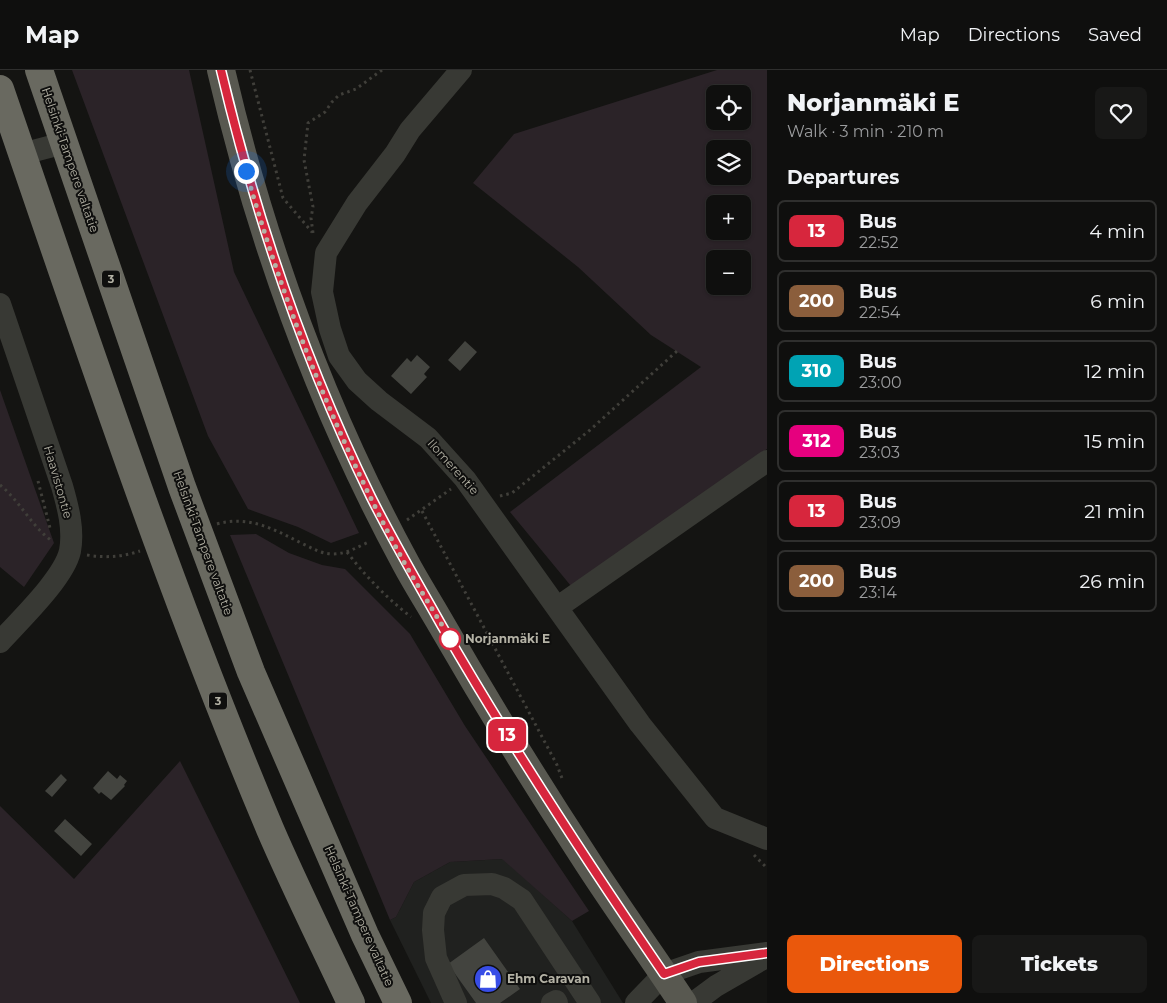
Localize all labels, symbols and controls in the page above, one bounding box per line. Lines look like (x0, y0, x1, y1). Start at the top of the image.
text: Map (25, 20, 79, 49)
text: Map (900, 24, 940, 46)
text: Directions (968, 24, 1060, 46)
text: Saved (1088, 24, 1142, 46)
street label: Helsinki-Tampere valtatie (39, 85, 102, 234)
map controls (706, 85, 751, 295)
button: locate (706, 85, 751, 130)
button: heart (1095, 87, 1147, 139)
text: Norjanmäki E (787, 88, 959, 117)
text: Walk · 3 min · 210 m (787, 122, 944, 141)
button: layers (706, 140, 751, 185)
your location (234, 159, 259, 184)
text: Departures (787, 166, 899, 189)
button: + (706, 195, 751, 240)
text: Bus (859, 210, 897, 233)
text: 13 (808, 220, 825, 242)
text: 4 min (1089, 220, 1145, 243)
text: 22:52 (859, 233, 899, 252)
button: − (706, 250, 751, 295)
road number: 3 (102, 270, 120, 288)
text: Bus (859, 280, 897, 303)
text: 200 (799, 290, 834, 312)
text: 6 min (1090, 290, 1145, 313)
text: 22:54 (859, 303, 900, 322)
text: Bus (859, 350, 897, 373)
text: 310 (802, 360, 831, 382)
text: 12 min (1084, 360, 1145, 383)
text: 23:00 (859, 373, 902, 392)
text: Bus (859, 420, 897, 443)
text: 312 (802, 430, 831, 452)
text: 15 min (1084, 430, 1145, 453)
street label: Ilomerentie (424, 436, 482, 498)
text: 23:03 (859, 443, 900, 462)
street label: Haavistontie (41, 444, 76, 520)
street label: Helsinki-Tampere valtatie (170, 469, 237, 617)
text: Bus (859, 490, 897, 513)
text: 13 (808, 500, 825, 522)
text: 21 min (1084, 500, 1145, 523)
text: 23:09 (859, 513, 901, 532)
text: Bus (859, 560, 897, 583)
text: 200 (799, 570, 834, 592)
text: 26 min (1080, 570, 1145, 593)
text: 23:14 (859, 583, 897, 602)
marker: Norjanmäki E (439, 628, 461, 650)
place label: Norjanmäki E (465, 631, 550, 646)
road number: 3 (209, 692, 227, 710)
line badge: 13 (484, 719, 530, 751)
text: 13 (498, 724, 516, 746)
street label: Helsinki-Tampere valtatie (322, 843, 397, 988)
button: Directions (787, 935, 962, 993)
button: Tickets (972, 935, 1147, 993)
shop icon: Ehm Caravan (473, 964, 503, 994)
place label: Ehm Caravan (507, 971, 590, 986)

